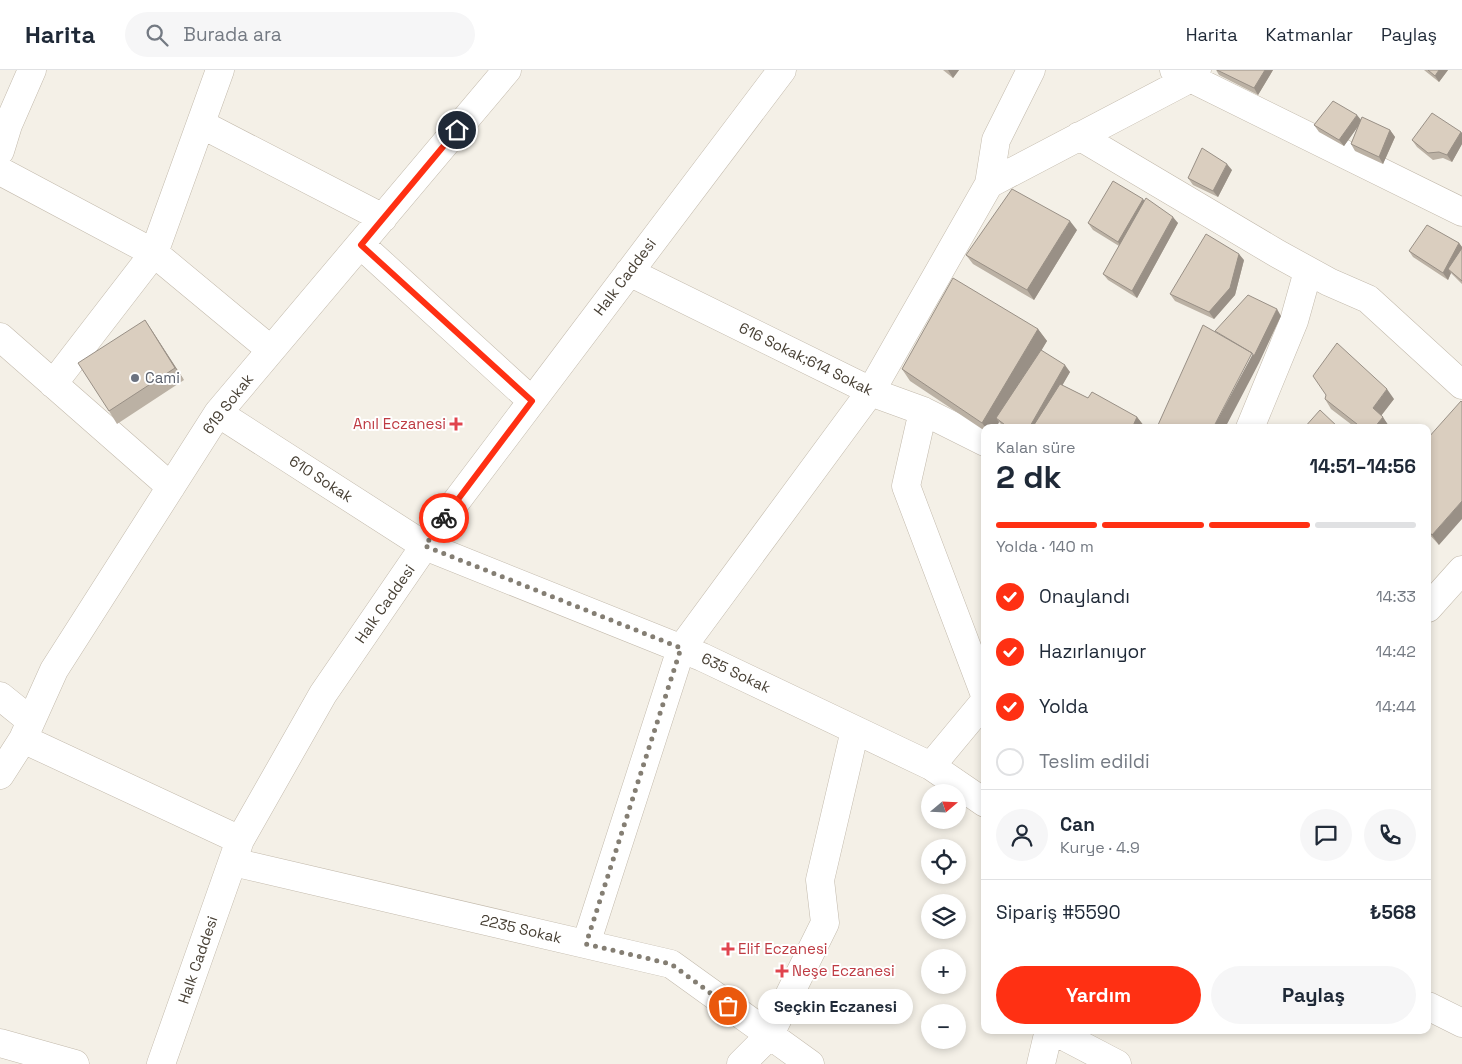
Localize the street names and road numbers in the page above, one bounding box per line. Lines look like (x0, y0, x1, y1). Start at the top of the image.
street label: Halk Caddesi (589, 234, 660, 319)
street label: 616 Sokak;614 Sokak (736, 318, 876, 399)
street label: 619 Sokak (198, 370, 257, 438)
street label: 610 Sokak (286, 451, 357, 506)
street label: Halk Caddesi (350, 561, 419, 647)
street label: 635 Sokak (699, 648, 774, 697)
street label: 2235 Sokak (479, 910, 564, 947)
street label: Halk Caddesi (174, 913, 221, 1006)

